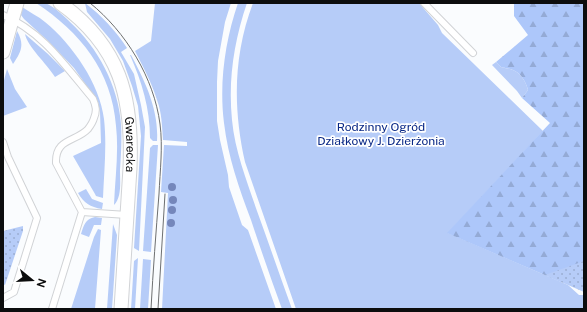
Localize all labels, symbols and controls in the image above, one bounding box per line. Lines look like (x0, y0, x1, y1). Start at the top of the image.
street label: Gwarecka (122, 116, 137, 173)
park label: Rodzinny Ogród Działkowy J. Dzierżonia (317, 120, 445, 148)
north arrow (12, 260, 52, 300)
text: N (34, 277, 49, 289)

